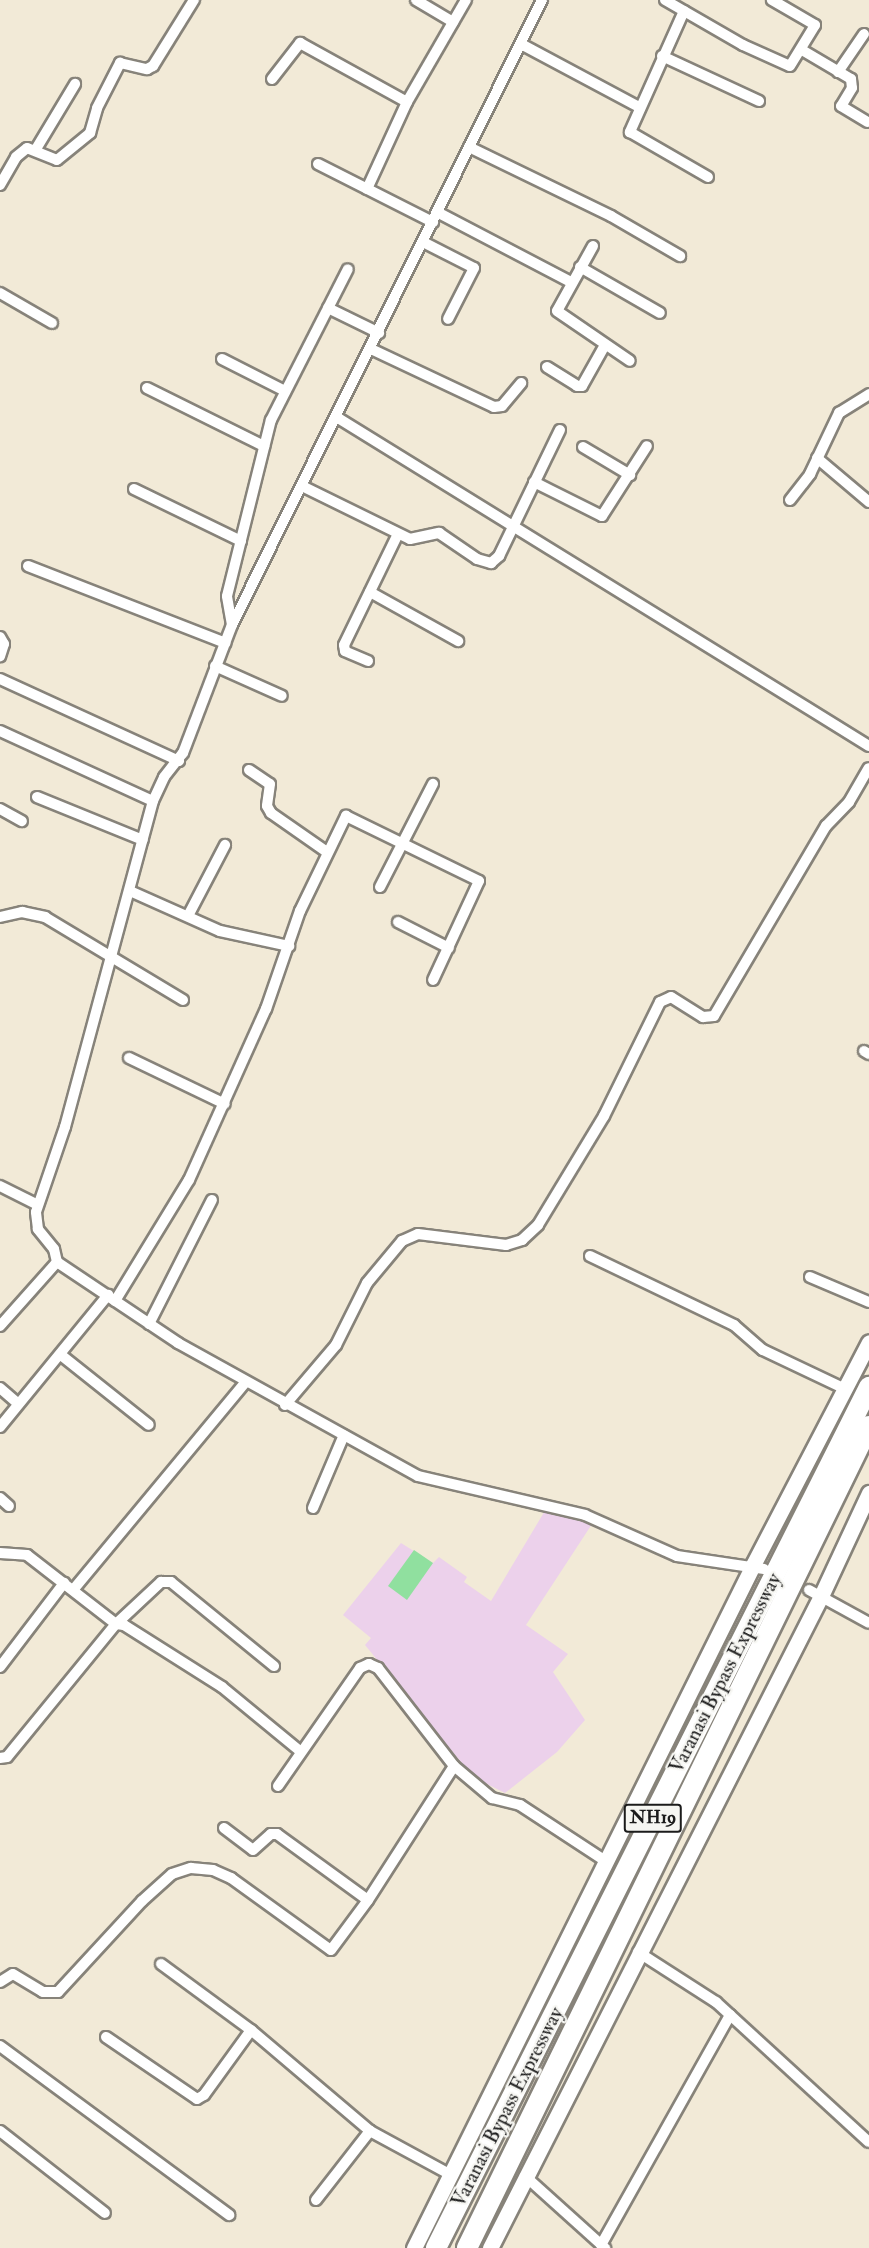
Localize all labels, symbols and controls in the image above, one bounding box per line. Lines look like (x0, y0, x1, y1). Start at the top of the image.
street label: Varanasi Bypass Expressway (664, 1569, 786, 1777)
road number: NH19 (623, 1803, 683, 1833)
street label: Varanasi Bypass Expressway (446, 2003, 568, 2211)

